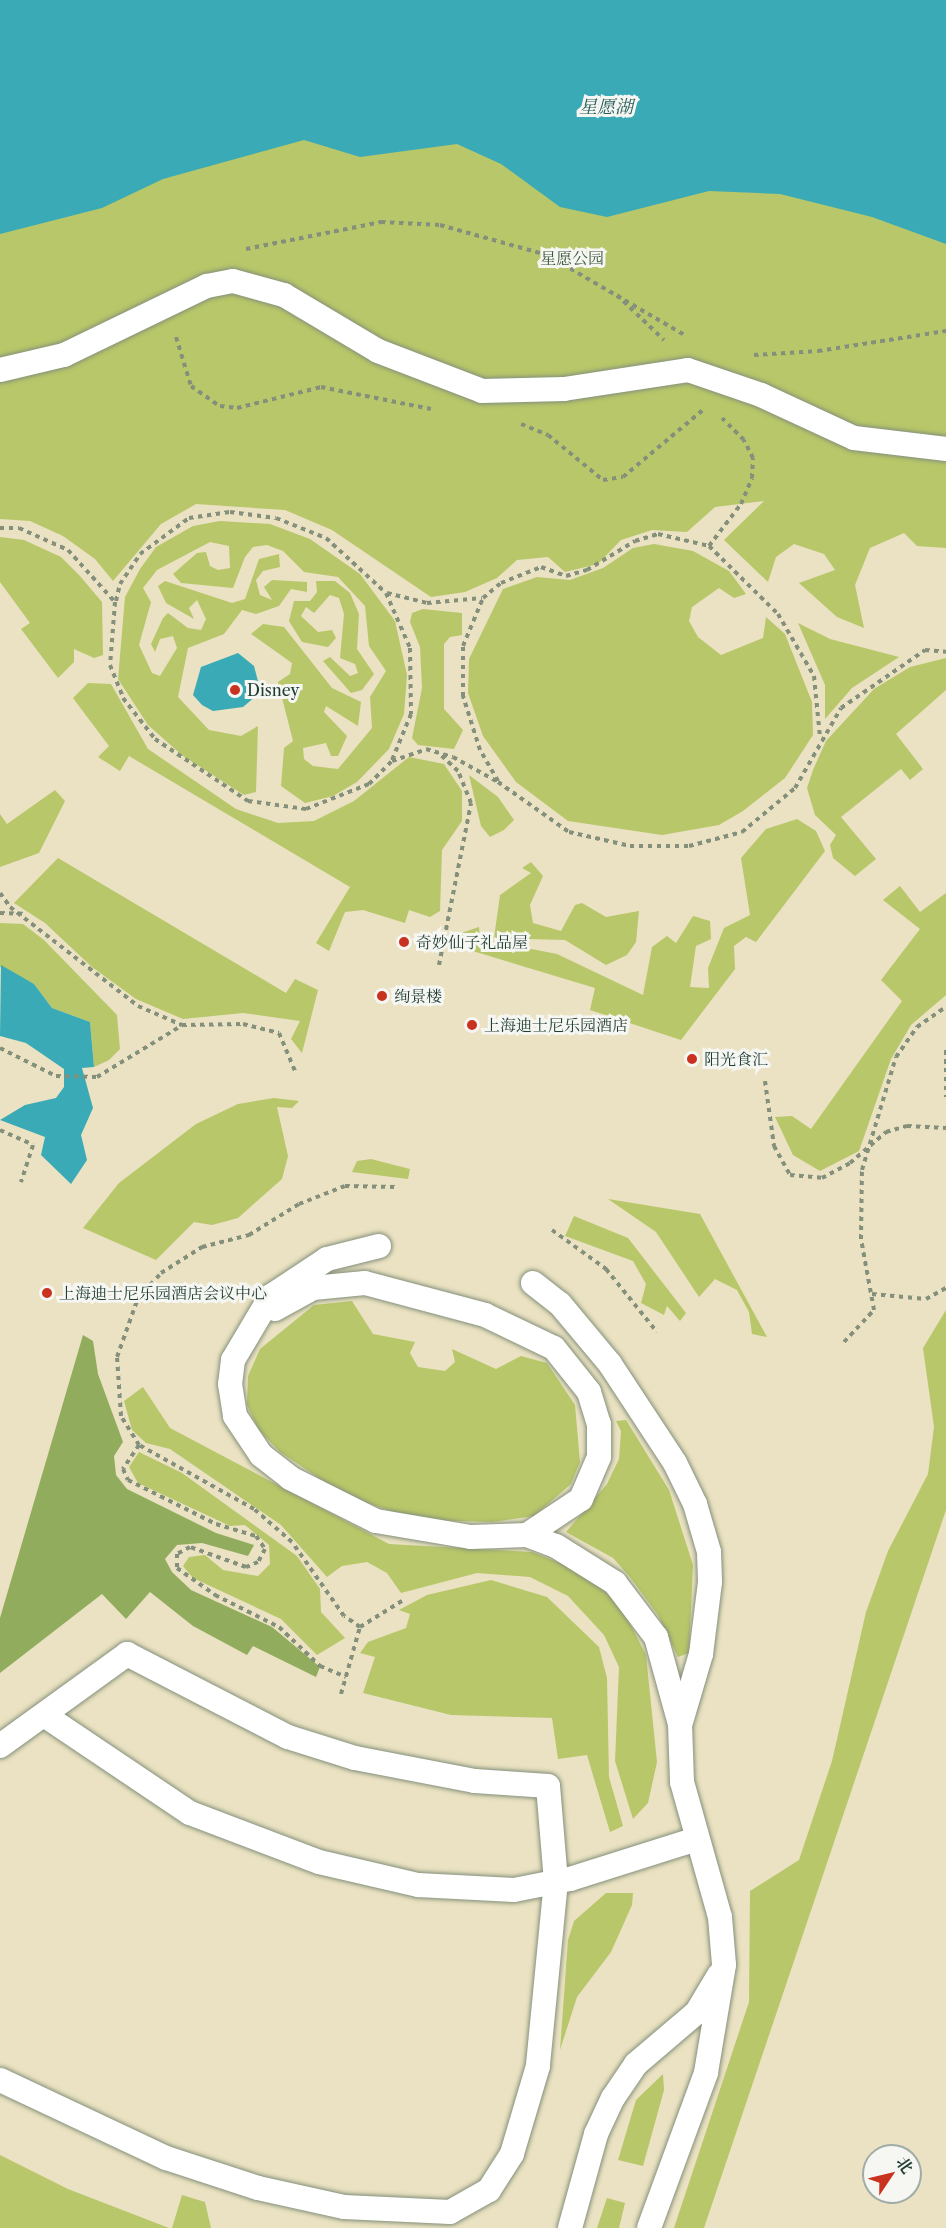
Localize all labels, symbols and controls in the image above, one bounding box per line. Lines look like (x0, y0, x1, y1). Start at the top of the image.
water label: 星愿湖 (579, 96, 633, 118)
park label: 星愿公园 (540, 248, 604, 268)
place label: Disney (247, 680, 299, 700)
marker: Disney (228, 683, 242, 697)
place label: 奇妙仙子礼品屋 (416, 932, 528, 952)
marker: 奇妙仙子礼品屋 (397, 935, 411, 949)
place label: 绚景楼 (394, 986, 442, 1006)
marker: 绚景楼 (375, 989, 389, 1003)
place label: 上海迪士尼乐园酒店 (484, 1015, 628, 1035)
marker: 上海迪士尼乐园酒店 (465, 1018, 479, 1032)
place label: 阳光食汇 (704, 1049, 768, 1069)
marker: 阳光食汇 (685, 1052, 699, 1066)
place label: 上海迪士尼乐园酒店会议中心 (59, 1283, 267, 1303)
marker: 上海迪士尼乐园酒店会议中心 (40, 1286, 54, 1300)
north arrow (862, 2144, 922, 2204)
text: 北 (892, 2153, 918, 2177)

